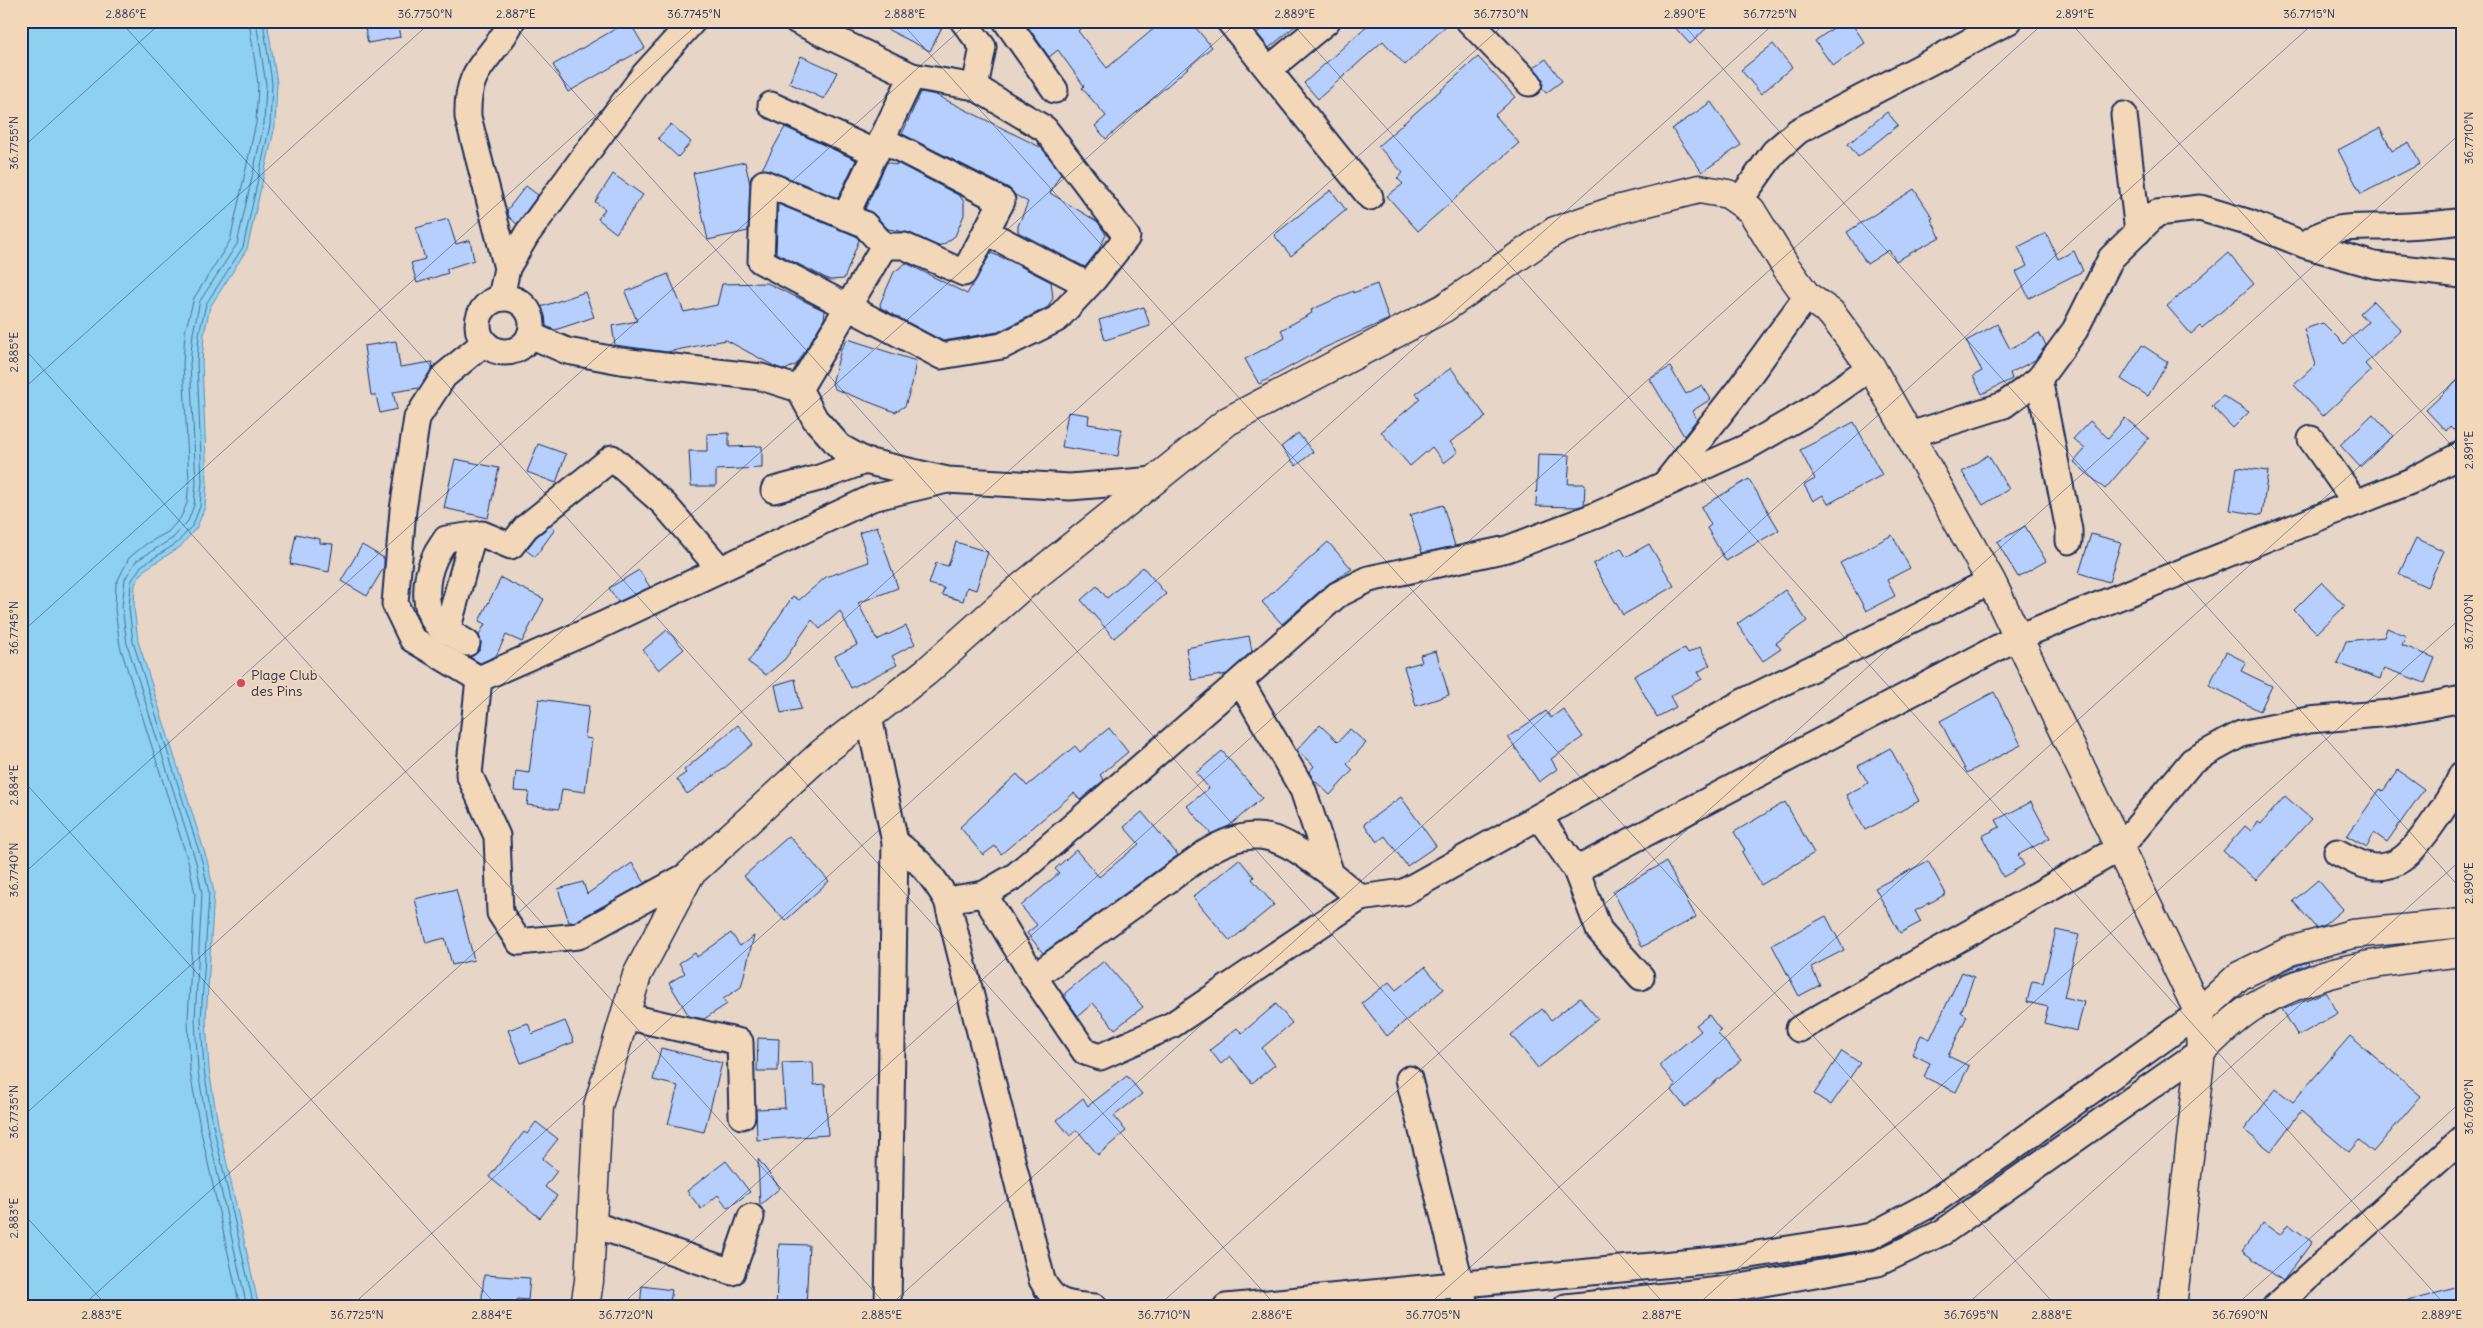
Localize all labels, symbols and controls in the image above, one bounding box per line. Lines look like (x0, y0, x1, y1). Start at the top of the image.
text: 2.886°E (106, 6, 146, 21)
text: 36.7750°N (397, 6, 453, 21)
text: 2.887°E (496, 6, 536, 21)
text: 36.7745°N (667, 6, 721, 21)
text: 2.888°E (885, 6, 925, 21)
text: 2.889°E (1275, 6, 1315, 21)
text: 36.7730°N (1474, 6, 1529, 21)
text: 2.890°E (1664, 6, 1706, 21)
text: 36.7725°N (1743, 6, 1797, 21)
text: 2.891°E (2056, 6, 2094, 21)
text: 36.7715°N (2283, 6, 2335, 21)
text: 36.7710°N (2461, 112, 2476, 164)
text: 36.7755°N (6, 116, 21, 170)
text: 2.885°E (6, 332, 21, 372)
text: 2.891°E (2461, 431, 2476, 469)
text: 36.7700°N (2461, 594, 2476, 650)
text: 36.7745°N (6, 601, 21, 655)
place label: Plage Club des Pins (251, 666, 318, 700)
marker: Plage Club des Pins (235, 677, 247, 689)
text: 2.884°E (6, 765, 21, 805)
text: 36.7740°N (6, 843, 21, 897)
text: 2.890°E (2461, 862, 2476, 904)
text: 36.7690°N (2461, 1079, 2476, 1135)
text: 36.7735°N (6, 1085, 21, 1139)
text: 2.883°E (6, 1198, 21, 1238)
text: 2.883°E (82, 1307, 122, 1322)
text: 36.7725°N (330, 1307, 384, 1322)
text: 2.884°E (472, 1307, 512, 1322)
text: 36.7720°N (599, 1307, 653, 1322)
text: 2.885°E (862, 1307, 902, 1322)
text: 36.7710°N (1138, 1307, 1190, 1322)
text: 2.886°E (1252, 1307, 1292, 1322)
text: 36.7705°N (1405, 1307, 1461, 1322)
text: 2.887°E (1642, 1307, 1682, 1322)
text: 36.7695°N (1944, 1307, 1998, 1322)
text: 2.888°E (2032, 1307, 2072, 1322)
text: 36.7690°N (2212, 1307, 2268, 1322)
text: 2.889°E (2422, 1307, 2462, 1322)

